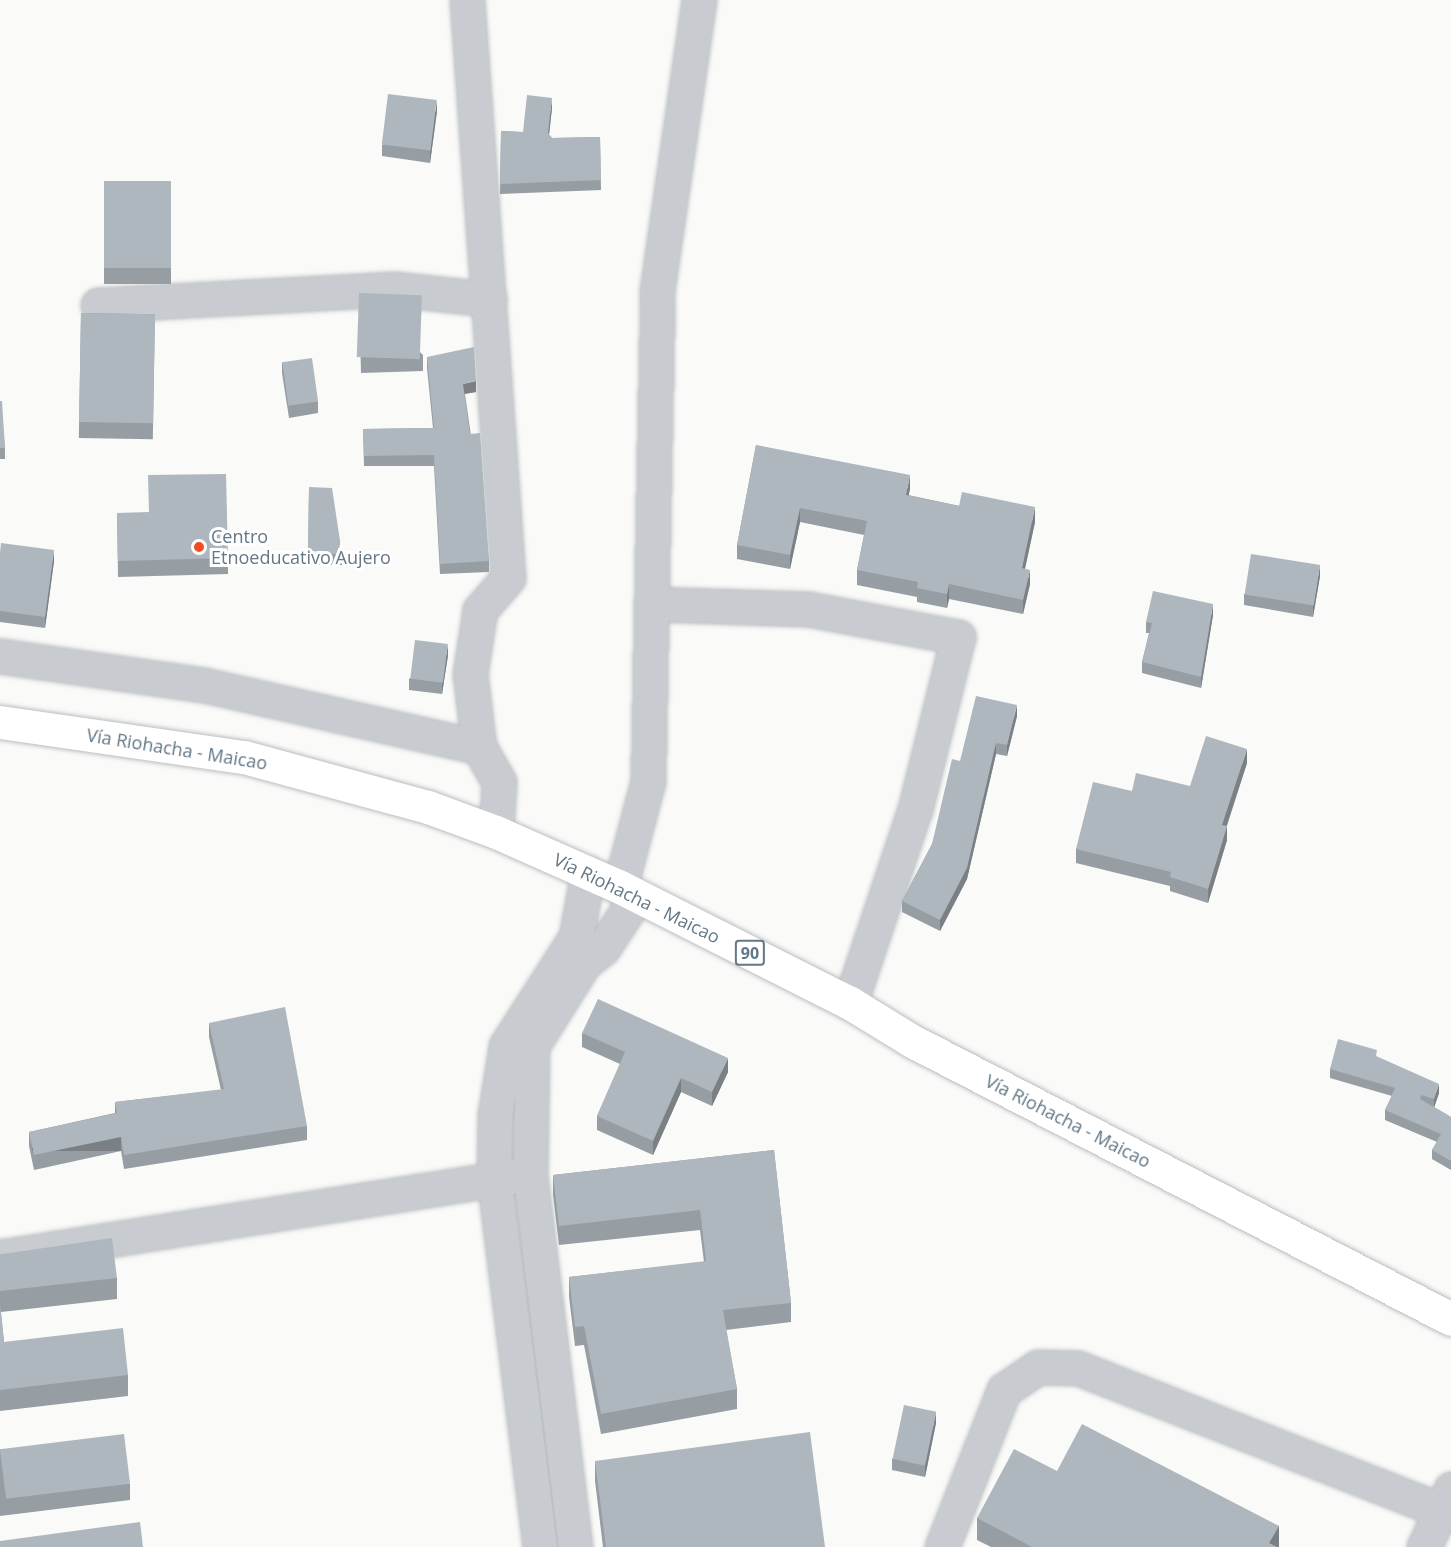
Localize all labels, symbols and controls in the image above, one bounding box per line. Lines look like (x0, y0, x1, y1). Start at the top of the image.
place label: Centro Etnoeducativo Aujero (211, 526, 391, 568)
marker: Centro Etnoeducativo Aujero (192, 540, 206, 554)
street label: Vía Riohacha - Maicao (85, 724, 269, 774)
street label: Vía Riohacha - Maicao (550, 848, 724, 948)
road number: 90 (734, 940, 766, 966)
street label: Vía Riohacha - Maicao (982, 1070, 1154, 1172)

